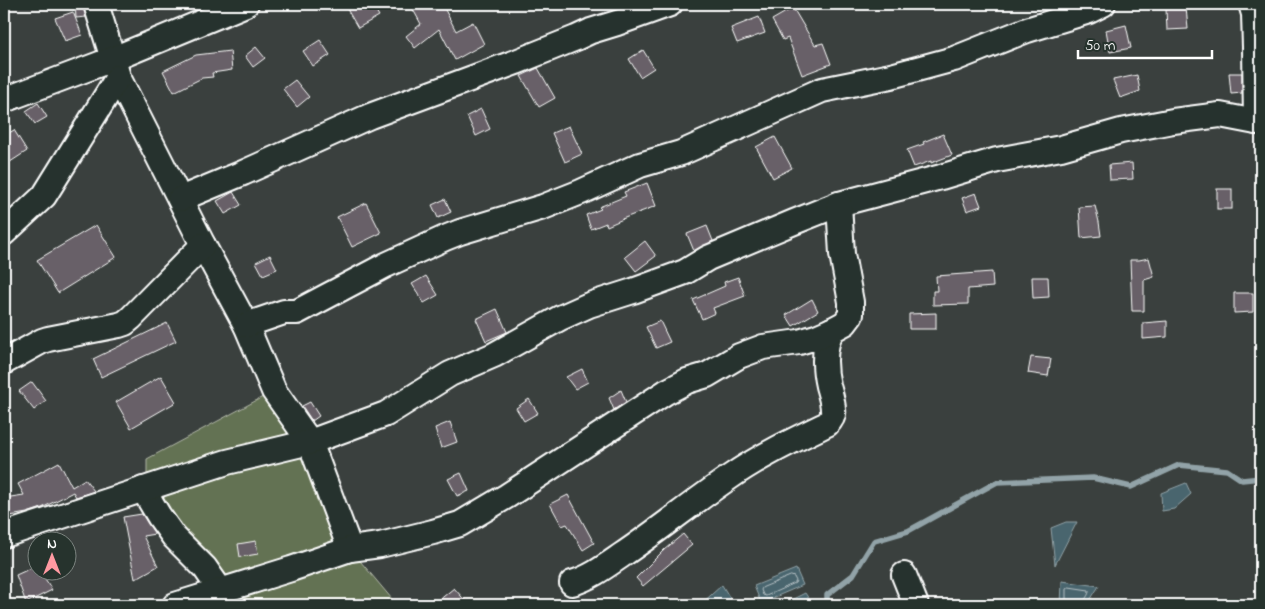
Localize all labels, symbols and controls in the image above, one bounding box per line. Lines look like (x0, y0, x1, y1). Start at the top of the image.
scale bar (1078, 28, 1211, 60)
text: 50 m (1085, 35, 1116, 57)
north arrow (28, 532, 78, 582)
text: N (47, 534, 57, 555)

